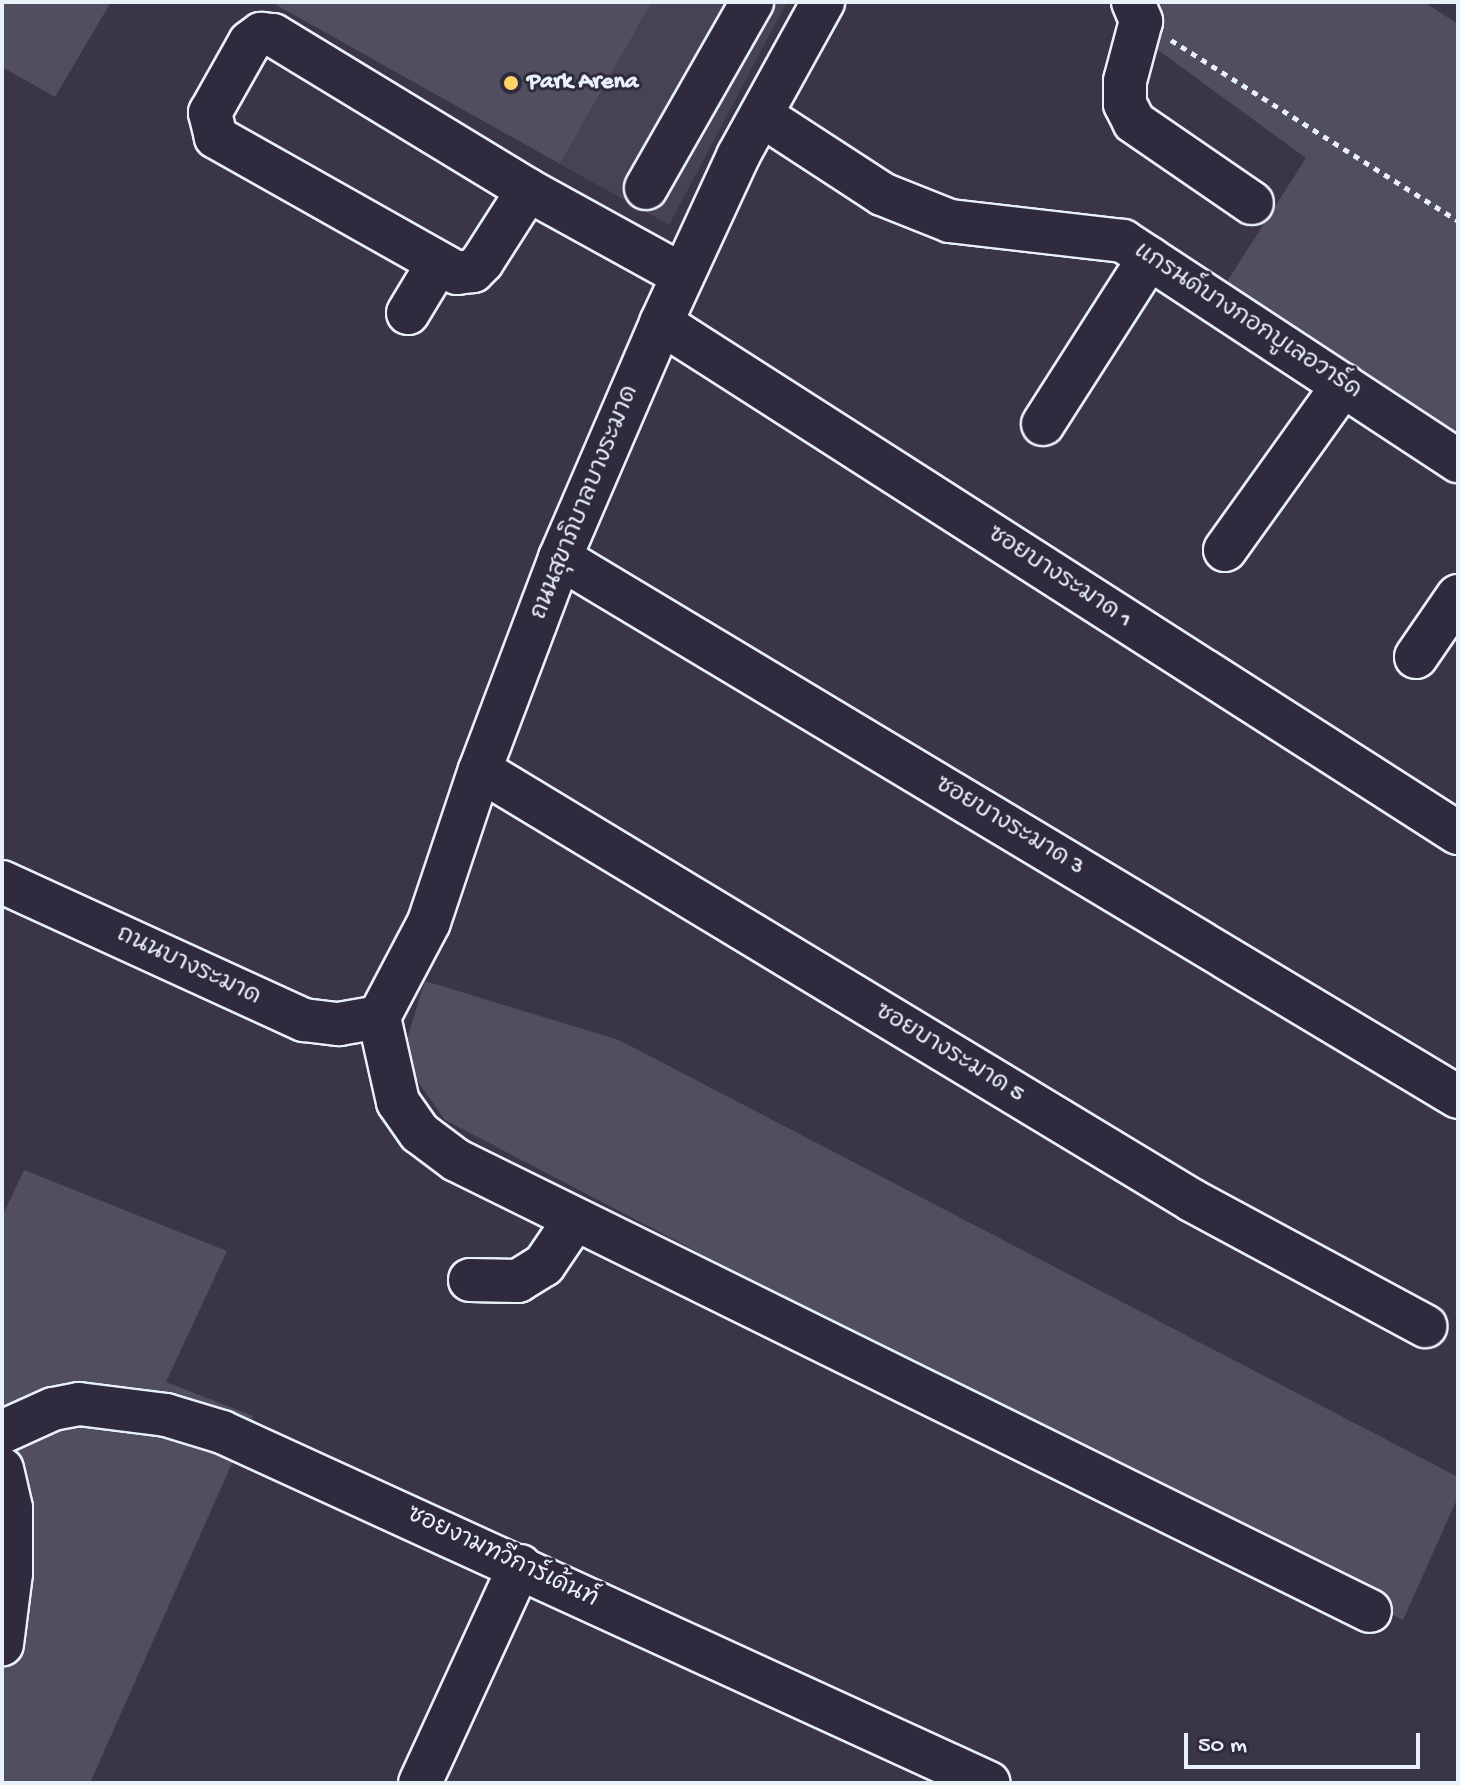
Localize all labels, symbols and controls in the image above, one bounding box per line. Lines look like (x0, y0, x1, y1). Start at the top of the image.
place label: Park Arena (527, 69, 638, 97)
marker: Park Arena (502, 74, 520, 92)
street label: แกรนด์บางกอกบูเลอวาร์ด (1128, 238, 1366, 406)
street label: ถนนสุขาภิบาลบางระมาด (526, 382, 646, 624)
street label: ซอยบางระมาด 1 (981, 521, 1137, 635)
street label: ซอยบางระมาด 3 (929, 771, 1089, 883)
street label: ถนนบางระมาด (111, 921, 265, 1013)
street label: ซอยบางระมาด 5 (869, 998, 1029, 1110)
street label: ซอยงามทวีการ์เด้นท์ (402, 1501, 602, 1615)
scale bar (1188, 1717, 1424, 1767)
text: 50 m (1198, 1732, 1247, 1761)

